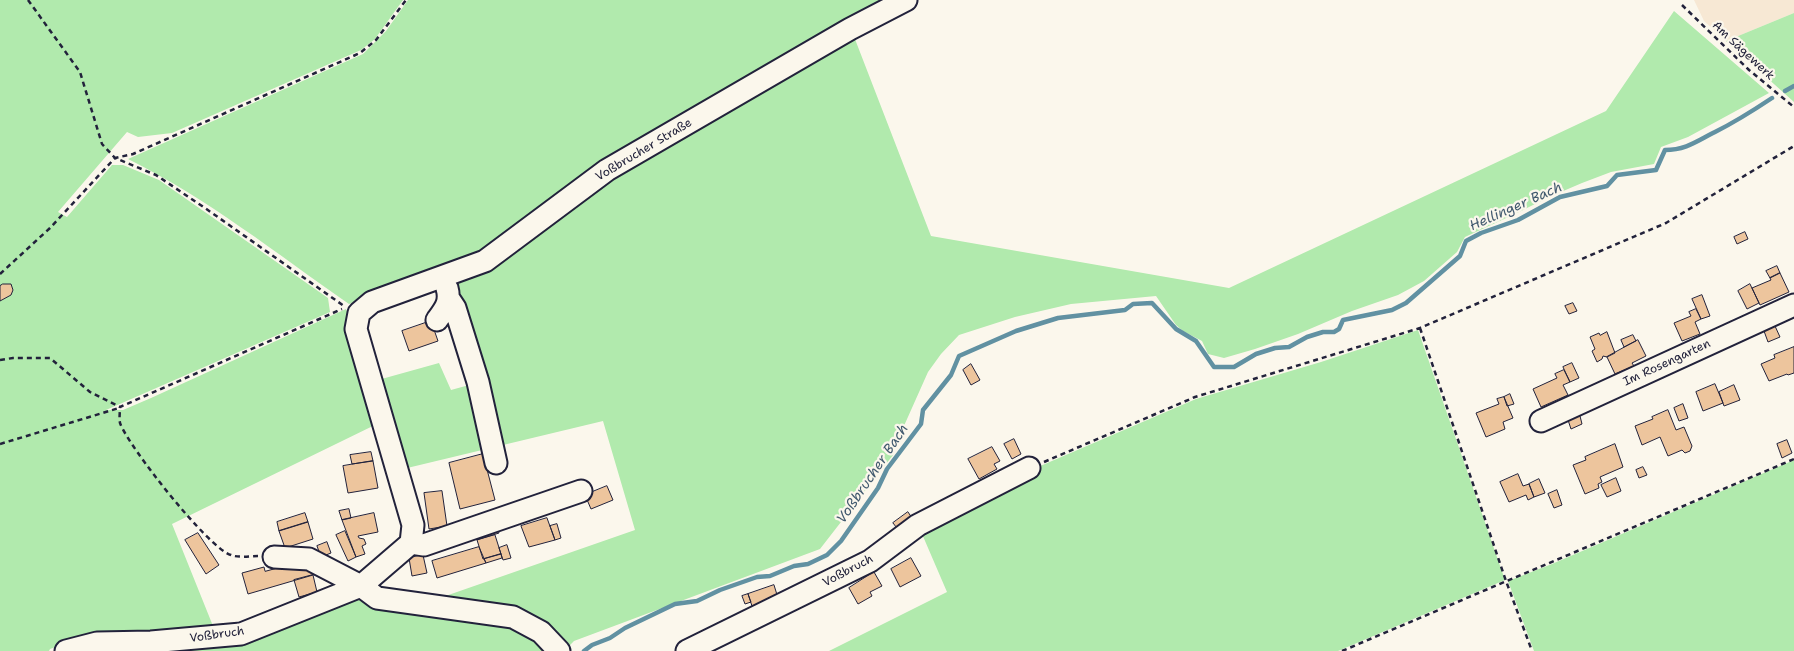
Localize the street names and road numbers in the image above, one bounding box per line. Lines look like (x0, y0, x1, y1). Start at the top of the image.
street label: Am Sägewerk (1709, 18, 1777, 84)
street label: Voßbrucher Straße (593, 116, 695, 184)
street label: Im Rosengarten (1621, 337, 1713, 389)
street label: Voßbruch (820, 552, 876, 590)
street label: Voßbruch (189, 624, 245, 646)

